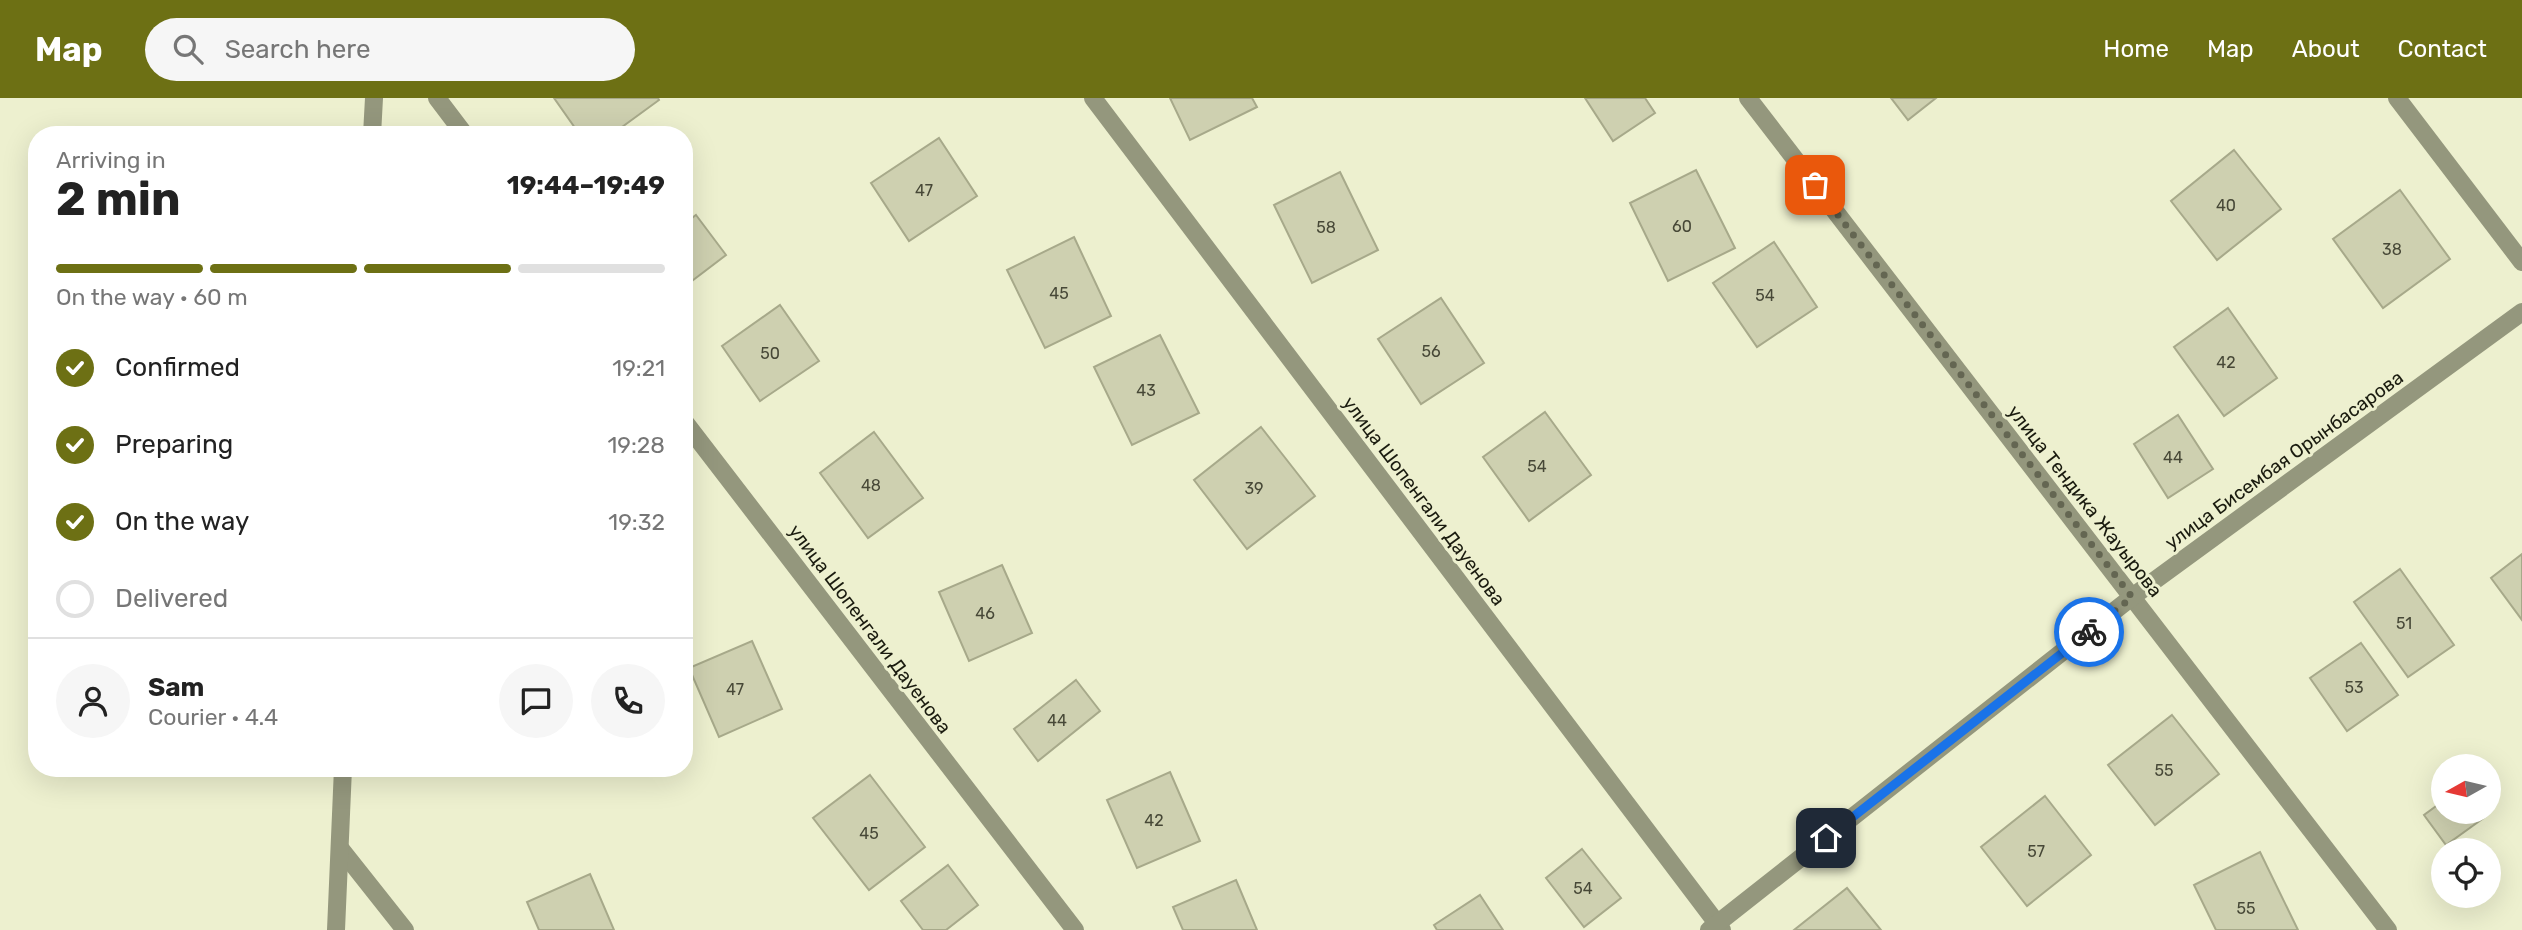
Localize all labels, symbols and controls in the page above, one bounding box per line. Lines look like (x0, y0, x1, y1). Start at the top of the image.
search box (145, 18, 635, 81)
text: Map (35, 30, 103, 69)
icon: search (169, 30, 207, 68)
text: Search here (225, 34, 370, 65)
text: Home (2103, 35, 2169, 63)
text: Map (2207, 35, 2254, 63)
text: About (2292, 35, 2360, 63)
text: Contact (2398, 35, 2487, 63)
text: Arriving in (56, 146, 166, 174)
pin (1785, 155, 1845, 215)
icon: bag (1796, 166, 1834, 204)
text: 19:44–19:49 (507, 170, 665, 201)
text: 2 min (56, 172, 181, 227)
house number: 47 (915, 181, 933, 200)
house number: 40 (2216, 196, 2236, 215)
house number: 60 (1672, 217, 1692, 236)
house number: 58 (1316, 218, 1336, 237)
house number: 38 (2382, 240, 2402, 259)
text: On the way · 60 m (56, 283, 248, 311)
house number: 45 (1049, 284, 1069, 303)
house number: 54 (1755, 286, 1775, 305)
house number: 56 (1421, 342, 1441, 361)
house number: 50 (760, 344, 780, 363)
icon: check (56, 349, 94, 387)
text: Confirmed (115, 352, 240, 383)
house number: 42 (2216, 353, 2236, 372)
text: 19:21 (612, 354, 665, 382)
street label: улица Бисембая Орынбасарова (2160, 366, 2408, 554)
house number: 43 (1136, 381, 1156, 400)
street label: улица Шопенгали Дауенова (1338, 392, 1510, 610)
street label: улица Тендика Жауырова (2003, 400, 2167, 602)
icon: check (56, 426, 94, 464)
text: Preparing (115, 429, 233, 460)
text: 19:28 (607, 431, 665, 459)
house number: 44 (2163, 448, 2183, 467)
house number: 54 (1527, 457, 1547, 476)
house number: 48 (861, 476, 881, 495)
house number: 39 (1244, 479, 1264, 498)
icon: check (56, 503, 94, 541)
text: On the way (115, 506, 249, 537)
text: 19:32 (608, 508, 665, 536)
street label: улица Шопенгали Дауенова (784, 520, 956, 738)
text: Delivered (115, 583, 228, 614)
courier (2054, 597, 2124, 667)
house number: 46 (975, 604, 995, 623)
icon: bike (2070, 613, 2108, 651)
house number: 51 (2396, 614, 2412, 633)
button: person (56, 664, 130, 738)
button: chat (499, 664, 573, 738)
button: phone (591, 664, 665, 738)
text: Sam (148, 672, 204, 703)
house number: 53 (2344, 678, 2364, 697)
house number: 47 (726, 680, 744, 699)
text: Courier · 4.4 (148, 703, 278, 731)
house number: 44 (1047, 711, 1067, 730)
north arrow (2431, 754, 2501, 824)
map controls (2431, 754, 2501, 908)
house number: 55 (2154, 761, 2174, 780)
pin (1796, 808, 1856, 868)
house number: 42 (1144, 811, 1164, 830)
icon: home (1807, 819, 1845, 857)
house number: 45 (859, 824, 879, 843)
button: locate (2431, 838, 2501, 908)
house number: 57 (2027, 842, 2045, 861)
house number: 54 (1573, 879, 1593, 898)
house number: 55 (2236, 899, 2256, 918)

